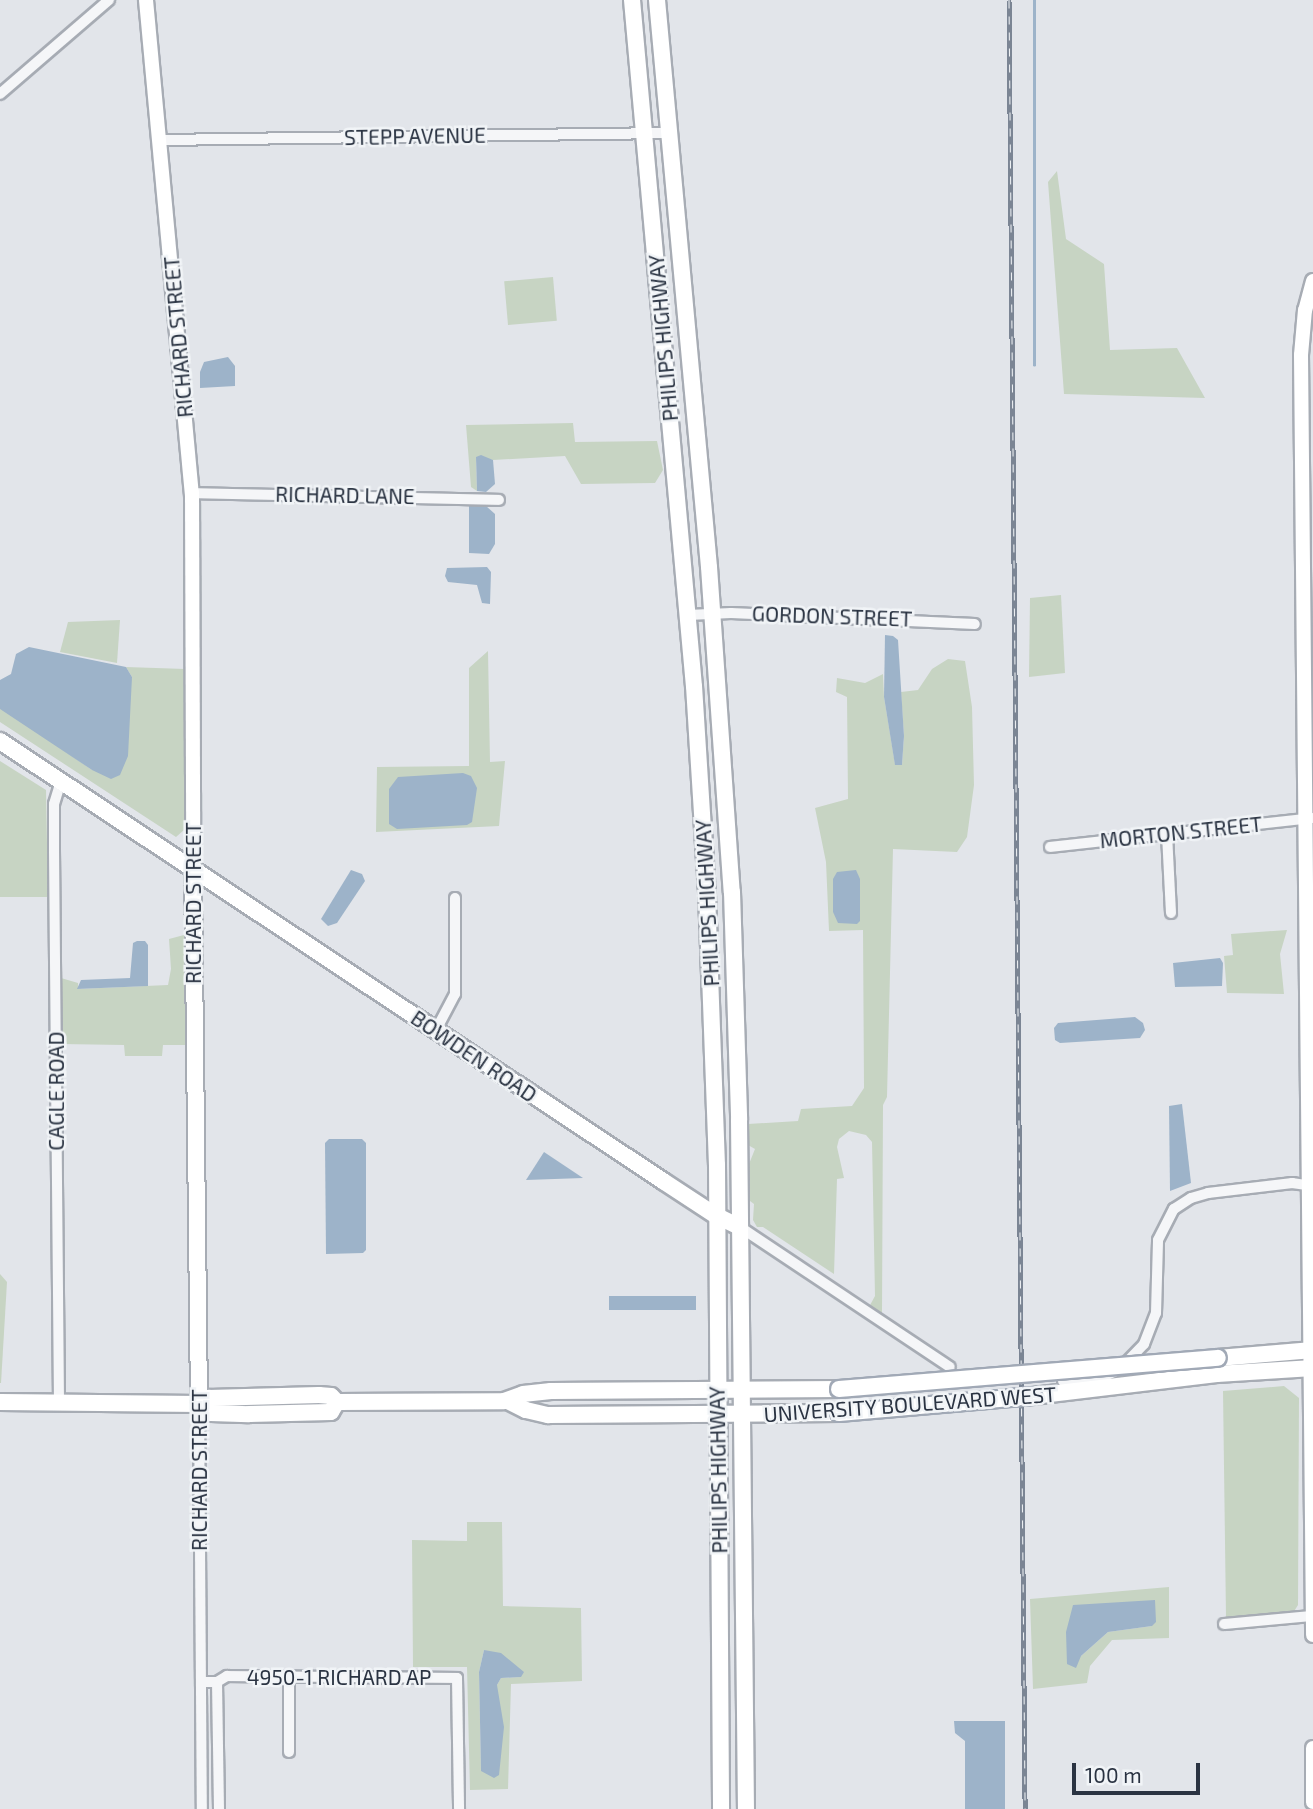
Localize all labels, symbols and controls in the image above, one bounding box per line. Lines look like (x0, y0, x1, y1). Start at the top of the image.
street label: STEPP AVENUE (343, 122, 487, 150)
street label: PHILIPS HIGHWAY (643, 254, 683, 422)
street label: RICHARD STREET (158, 255, 198, 419)
street label: RICHARD LANE (275, 481, 415, 509)
street label: GORDON STREET (751, 601, 913, 631)
street label: MORTON STREET (1098, 811, 1264, 853)
street label: PHILIPS HIGHWAY (690, 819, 724, 987)
street label: RICHARD STREET (180, 822, 206, 984)
street label: BOWDEN ROAD (406, 1005, 542, 1107)
street label: CAGLE ROAD (43, 1031, 69, 1151)
street label: UNIVERSITY BOULEVARD WEST (763, 1381, 1057, 1427)
street label: PHILIPS HIGHWAY (704, 1386, 732, 1554)
street label: RICHARD STREET (186, 1389, 212, 1551)
street label: 4950-1 RICHARD AP (246, 1664, 432, 1690)
scale bar (1075, 1750, 1203, 1794)
text: 100 m (1085, 1762, 1142, 1787)

